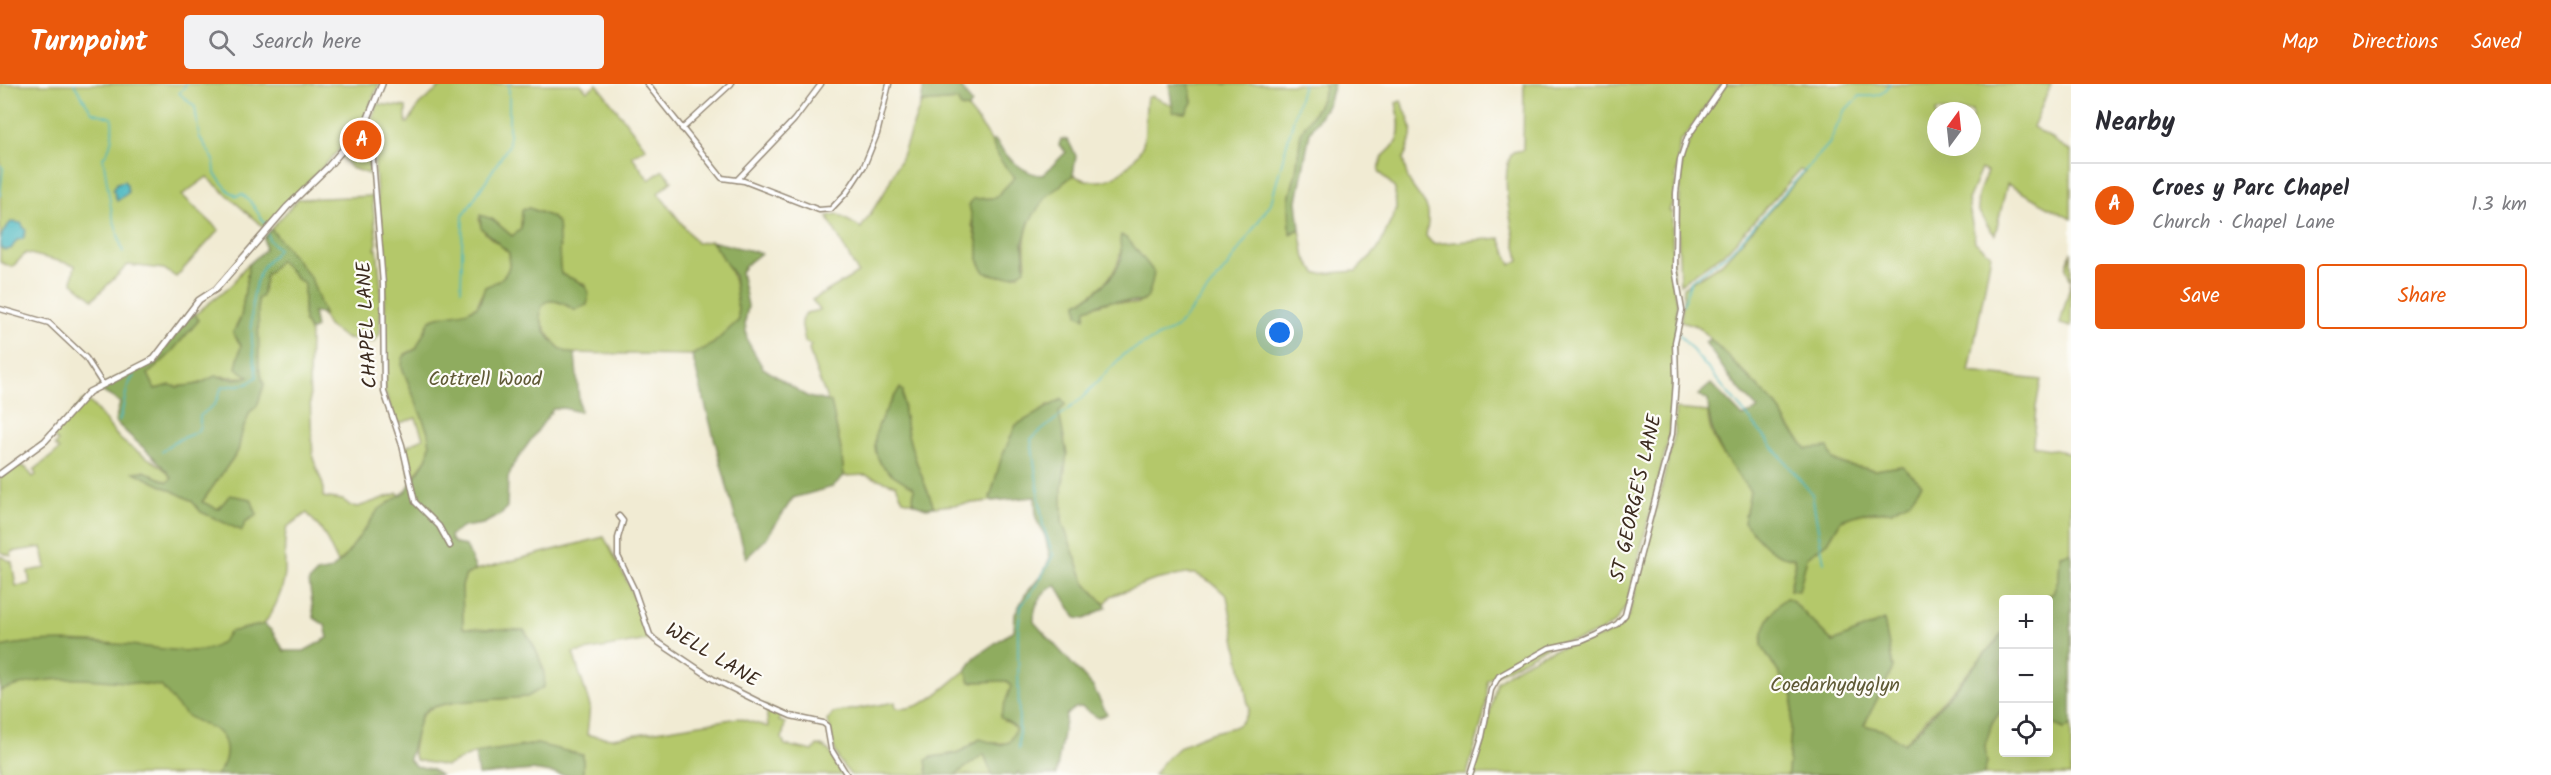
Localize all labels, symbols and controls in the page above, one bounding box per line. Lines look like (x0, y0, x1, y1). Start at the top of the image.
search box (184, 15, 604, 69)
text: Turnpoint (30, 20, 148, 65)
text: Search here (253, 25, 361, 60)
icon: search (205, 26, 238, 59)
text: Map (2282, 26, 2318, 59)
text: Directions (2351, 26, 2438, 59)
text: Saved (2471, 26, 2521, 59)
north arrow (1927, 102, 1981, 156)
text: Nearby (2095, 102, 2175, 144)
pin: A (342, 118, 382, 162)
text: Croes y Parc Chapel (2152, 172, 2349, 207)
text: A (2108, 189, 2121, 221)
text: 1.3 km (2471, 189, 2527, 221)
text: Church · Chapel Lane (2152, 207, 2335, 239)
street label: CHAPEL LANE (349, 259, 387, 389)
button: Save (2095, 264, 2305, 329)
button: Share (2317, 264, 2527, 329)
your location (1265, 318, 1294, 347)
park label: Cottrell Wood (428, 364, 543, 396)
street label: ST GEORGE'S LANE (1602, 410, 1672, 585)
map controls (1999, 595, 2053, 757)
button: + (1999, 595, 2053, 649)
street label: WELL LANE (659, 615, 767, 698)
button: − (1999, 649, 2053, 703)
park label: Coedarhydyglyn (1770, 670, 1900, 702)
button: locate (1999, 703, 2053, 757)

